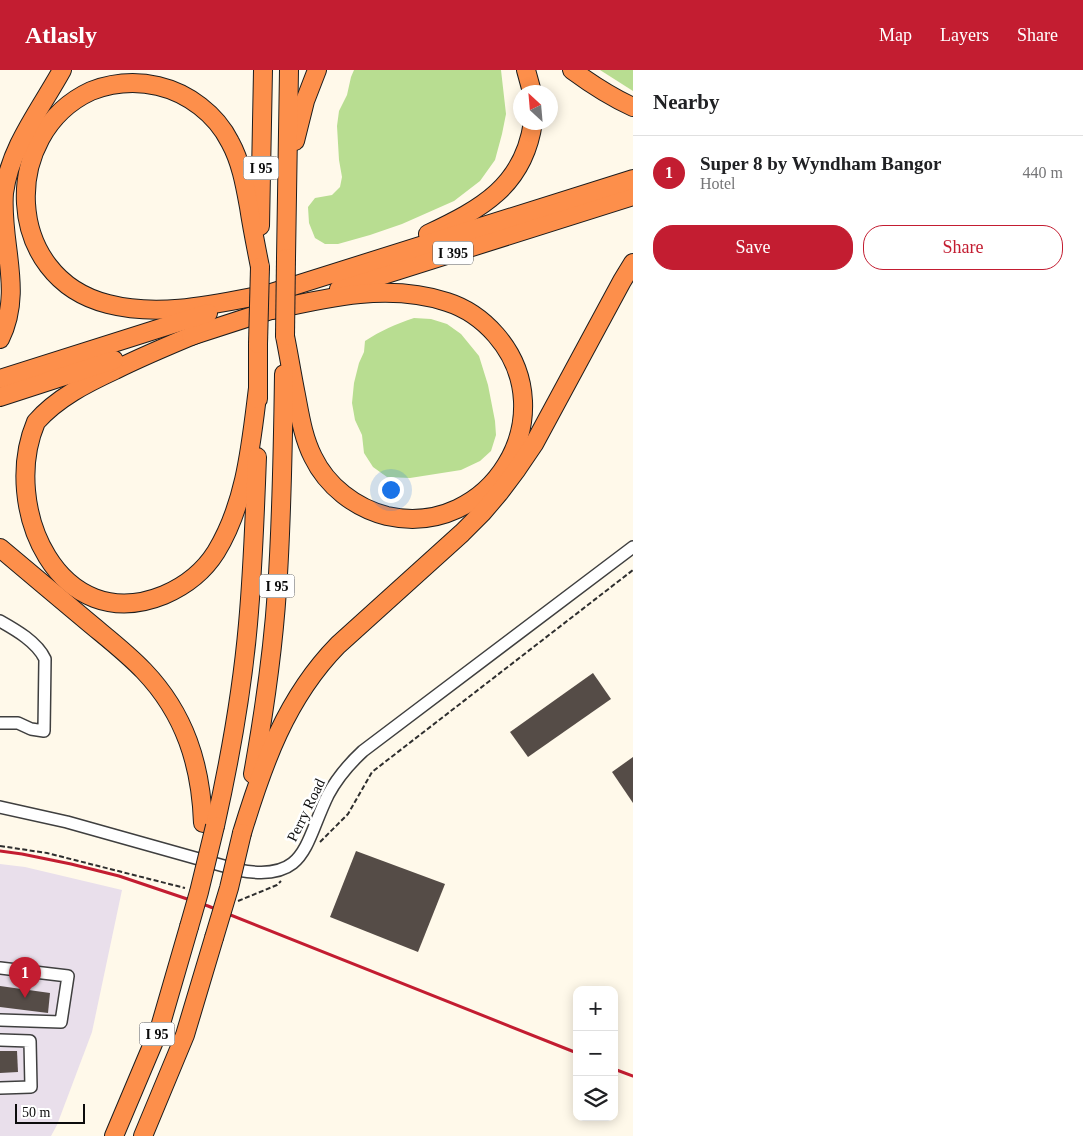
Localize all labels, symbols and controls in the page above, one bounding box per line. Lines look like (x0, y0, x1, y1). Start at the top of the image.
text: Atlasly (25, 22, 97, 48)
text: Map (879, 25, 912, 45)
text: Layers (940, 25, 989, 45)
text: Share (1017, 25, 1058, 45)
north arrow (513, 85, 558, 130)
text: Nearby (653, 90, 720, 114)
text: Super 8 by Wyndham Bangor (700, 153, 941, 174)
road number: I 95 (244, 156, 278, 180)
text: 1 (665, 164, 673, 181)
text: 440 m (1023, 164, 1063, 181)
text: Hotel (700, 175, 736, 192)
button: Save (653, 225, 853, 270)
button: Share (863, 225, 1063, 270)
road number: I 395 (433, 242, 473, 264)
your location (378, 477, 404, 503)
road number: I 95 (260, 574, 294, 598)
street label: Perry Road (284, 776, 328, 844)
pin: 1 (9, 957, 41, 998)
map controls (573, 986, 618, 1121)
button: + (573, 986, 618, 1031)
road number: I 95 (140, 1022, 174, 1046)
button: − (573, 1031, 618, 1076)
button: layers (573, 1076, 618, 1121)
scale bar (15, 1101, 85, 1124)
text: 50 m (22, 1105, 50, 1120)

